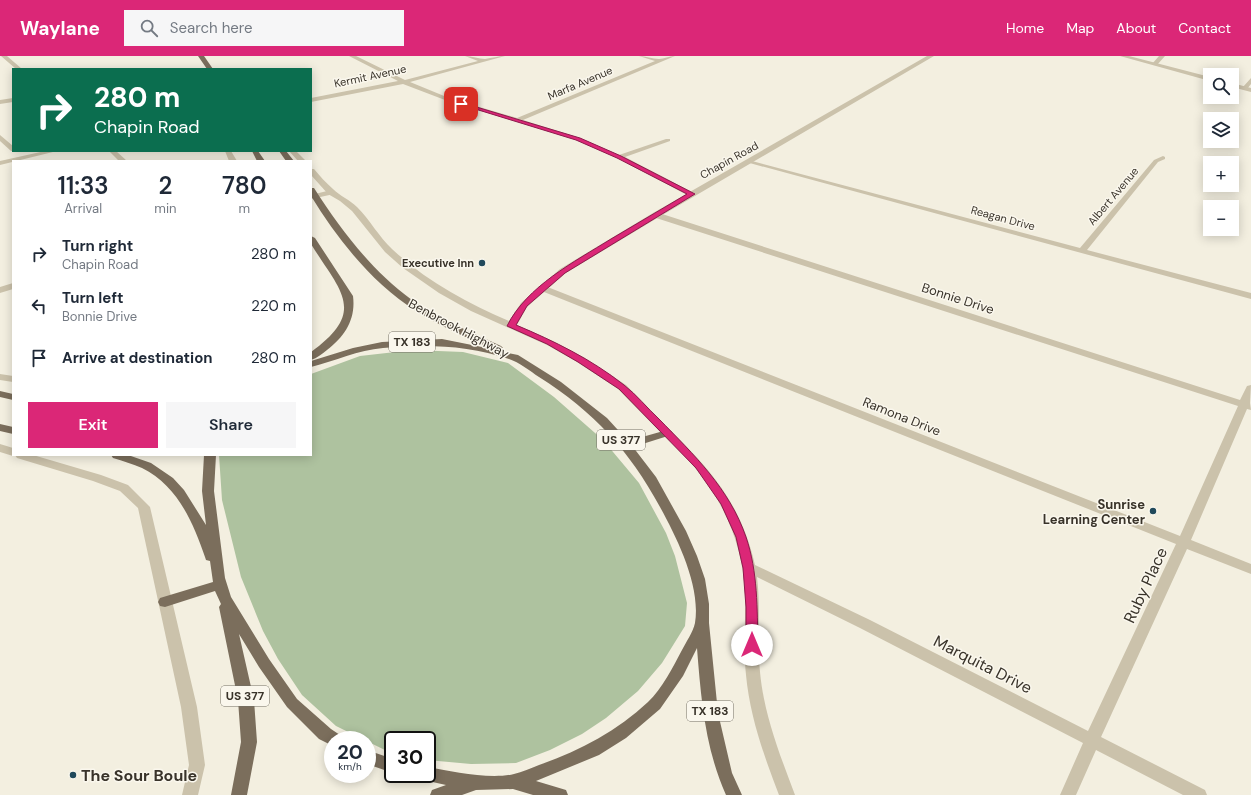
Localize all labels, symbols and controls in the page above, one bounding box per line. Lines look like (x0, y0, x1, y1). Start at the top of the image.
search box (124, 10, 404, 46)
text: Waylane (20, 16, 100, 41)
icon: search (138, 17, 160, 39)
text: Search here (170, 18, 253, 38)
text: Home (1006, 19, 1044, 37)
text: Map (1066, 19, 1094, 37)
text: About (1116, 19, 1156, 37)
text: Contact (1178, 19, 1231, 37)
street label: Kermit Avenue (333, 62, 407, 90)
street label: Marfa Avenue (545, 63, 615, 103)
map controls (1203, 68, 1239, 236)
button: search (1203, 68, 1239, 104)
text: 280 m (94, 79, 180, 116)
icon: right (28, 84, 80, 136)
pin (444, 87, 478, 121)
icon: arrive (450, 93, 472, 115)
button: layers (1203, 112, 1239, 148)
text: Chapin Road (94, 115, 200, 139)
street label: Chapin Road (697, 138, 761, 182)
button: + (1203, 156, 1239, 192)
street label: Albert Avenue (1085, 164, 1141, 228)
text: 11:33 (58, 170, 109, 201)
text: 2 (158, 170, 172, 201)
text: 780 (222, 170, 266, 201)
text: Arrival (64, 200, 102, 217)
text: min (154, 200, 176, 217)
text: m (238, 200, 250, 217)
button: − (1203, 200, 1239, 236)
street label: Reagan Drive (969, 203, 1037, 233)
text: Turn right (62, 236, 133, 256)
icon: right (28, 243, 50, 265)
text: 280 m (251, 244, 296, 264)
text: Chapin Road (62, 256, 138, 273)
place label: Executive Inn (402, 256, 474, 270)
marker: Executive Inn (477, 258, 487, 268)
street label: Bonnie Drive (919, 279, 996, 318)
text: Turn left (62, 288, 123, 308)
icon: left (28, 295, 50, 317)
street label: Benbrook Highway (406, 295, 512, 362)
text: 220 m (251, 296, 296, 316)
text: Bonnie Drive (62, 308, 137, 325)
road number: TX 183 (389, 332, 435, 352)
icon: arrive (28, 347, 50, 369)
text: Arrive at destination (62, 348, 213, 368)
text: 280 m (251, 348, 296, 368)
street label: Ramona Drive (860, 393, 943, 440)
button: Exit (28, 402, 158, 448)
button: Share (166, 402, 296, 448)
road number: US 377 (597, 430, 645, 450)
place label: Sunrise Learning Center (1043, 496, 1146, 528)
marker: Sunrise Learning Center (1148, 506, 1158, 516)
street label: Ruby Place (1119, 544, 1172, 626)
position arrow (731, 624, 773, 666)
street label: Marquita Drive (930, 631, 1036, 698)
road number: US 377 (221, 686, 269, 706)
road number: TX 183 (687, 701, 733, 721)
speed limit sign: 30 (384, 731, 436, 783)
text: 20 (337, 739, 363, 765)
text: km/h (338, 760, 362, 773)
place label: The Sour Boule (81, 765, 197, 786)
marker: The Sour Boule (68, 770, 78, 780)

